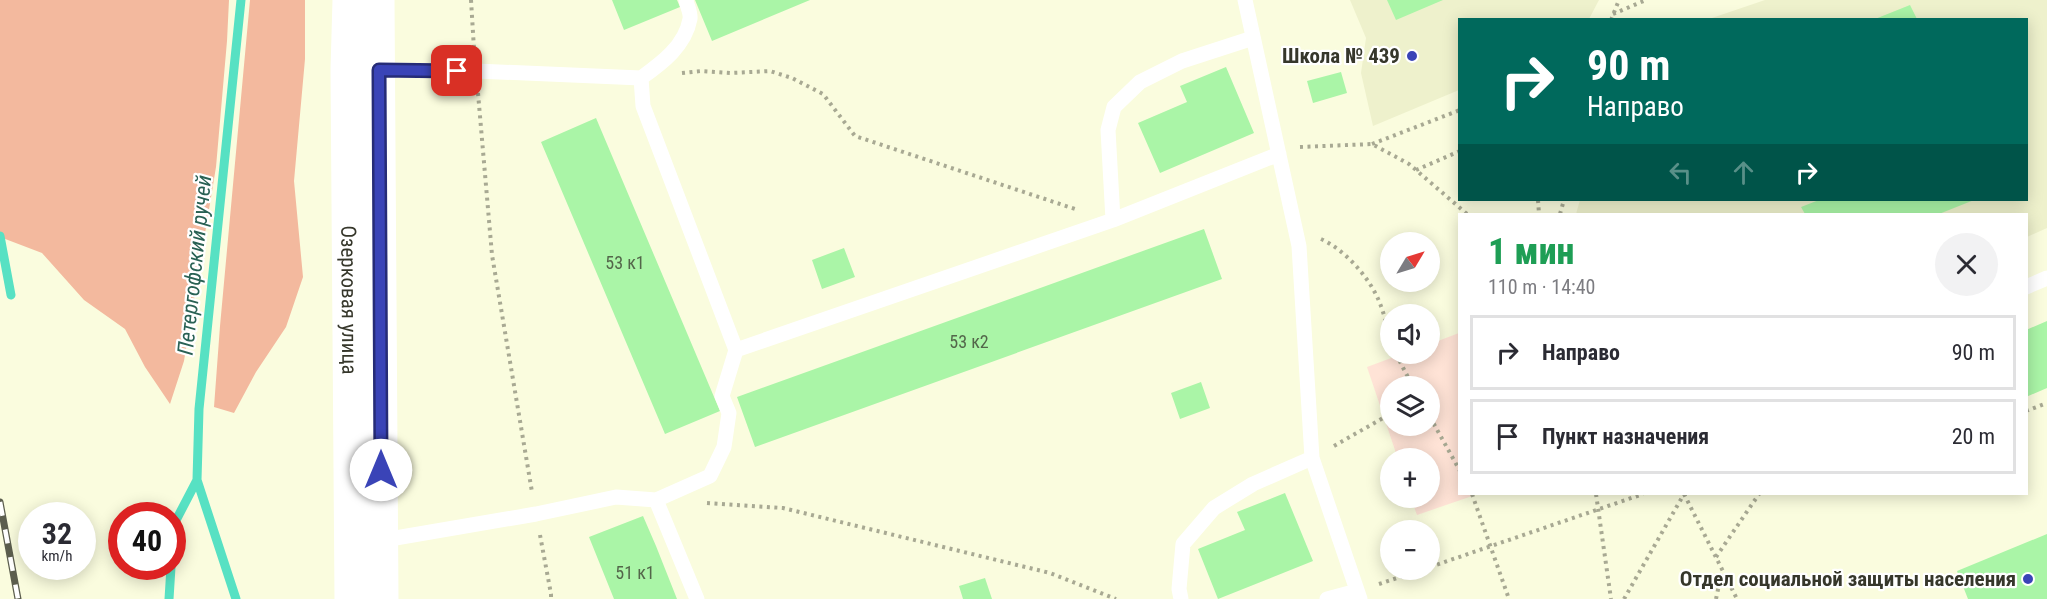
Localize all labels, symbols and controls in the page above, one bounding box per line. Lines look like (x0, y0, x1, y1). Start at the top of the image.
text: 90 m (1587, 41, 1670, 90)
icon: right (1488, 42, 1566, 120)
place label: Школа № 439 (1282, 44, 1400, 68)
pin (431, 45, 482, 96)
marker: Школа № 439 (1405, 49, 1419, 63)
icon: arrive (440, 54, 473, 87)
text: Направо (1587, 91, 1684, 123)
icon: left (1664, 156, 1697, 189)
icon: ahead (1727, 156, 1760, 189)
icon: right (1790, 156, 1823, 189)
water label: Петергофский ручей (173, 174, 216, 356)
street label: Озерковая улица (336, 225, 361, 375)
text: 1 мин (1488, 231, 1574, 273)
north arrow (1380, 232, 1440, 292)
map controls (1380, 232, 1440, 580)
button: close (1935, 233, 1998, 296)
house number: 53 к1 (605, 252, 645, 273)
text: 110 m · 14:40 (1488, 275, 1595, 299)
button: sound (1380, 304, 1440, 364)
house number: 53 к2 (949, 331, 989, 352)
icon: right (1491, 336, 1524, 369)
text: Направо (1542, 340, 1620, 365)
text: 90 m (1952, 340, 1995, 365)
button: layers (1380, 376, 1440, 436)
icon: arrive (1491, 420, 1524, 453)
text: Пункт назначения (1542, 424, 1709, 449)
text: 20 m (1952, 424, 1995, 449)
position arrow (349, 438, 413, 502)
button: + (1380, 448, 1440, 508)
speed limit sign: 40 (108, 502, 186, 580)
text: 32 (42, 516, 72, 551)
button: − (1380, 520, 1440, 580)
text: km/h (42, 547, 72, 565)
house number: 51 к1 (615, 562, 655, 583)
place label: Отдел социальной защиты населения (1680, 567, 2016, 591)
marker: Отдел социальной защиты населения (2021, 572, 2035, 586)

